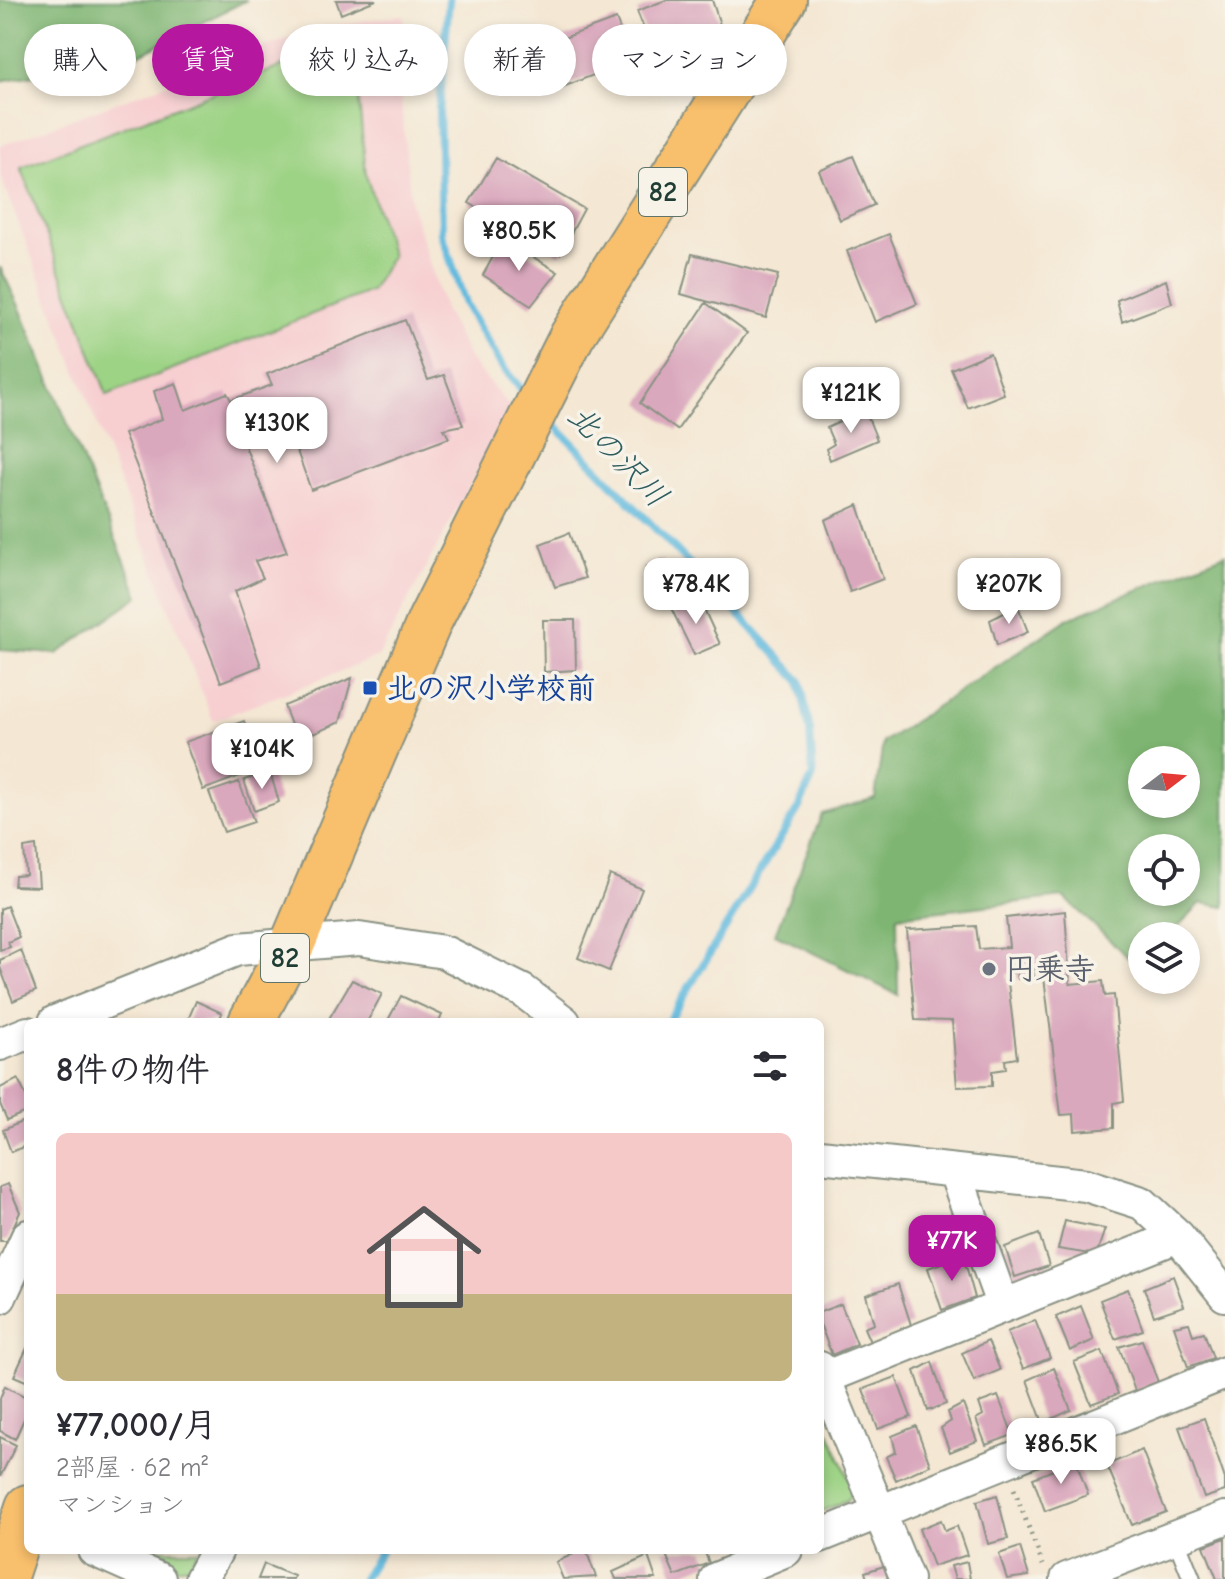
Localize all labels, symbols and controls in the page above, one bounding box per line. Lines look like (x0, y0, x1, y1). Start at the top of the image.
chip: 購入 (24, 24, 136, 96)
chip: 賃貸 (152, 24, 264, 96)
chip: 絞り込み (280, 24, 448, 96)
chip: 新着 (464, 24, 576, 96)
chip: マンション (592, 24, 787, 96)
road number: 82 (639, 168, 687, 216)
pin: ¥80.5K (454, 205, 584, 273)
text: ¥80.5K (482, 216, 556, 246)
pin: ¥121K (795, 367, 907, 435)
text: ¥121K (821, 378, 881, 408)
pin: ¥130K (221, 397, 333, 465)
water label: 北の沢川 (560, 397, 676, 515)
text: ¥130K (244, 408, 310, 438)
pin: ¥78.4K (631, 558, 761, 626)
pin: ¥207K (953, 558, 1065, 626)
text: ¥78.4K (662, 569, 730, 599)
text: ¥207K (976, 569, 1042, 599)
place label: 北の沢小学校前 (386, 671, 596, 706)
marker: 北の沢小学校前 (361, 679, 379, 697)
pin: ¥104K (206, 723, 318, 791)
text: ¥104K (230, 734, 294, 764)
north arrow (1128, 746, 1200, 818)
map controls (1128, 746, 1200, 994)
button: locate (1128, 834, 1200, 906)
button: layers (1128, 922, 1200, 994)
road number: 82 (261, 934, 309, 982)
place label: 円乗寺 (1005, 952, 1095, 987)
marker: 円乗寺 (980, 960, 998, 978)
icon: filters (748, 1044, 792, 1088)
text: 8件の物件 (56, 1050, 209, 1090)
icon: home (352, 1185, 496, 1329)
pin: ¥77K (905, 1215, 999, 1283)
text: ¥77K (927, 1226, 977, 1256)
text: ¥77,000/月 (56, 1405, 217, 1445)
pin: ¥86.5K (996, 1418, 1126, 1486)
text: ¥86.5K (1025, 1429, 1097, 1459)
text: 2部屋 · 62 m² (56, 1453, 208, 1483)
text: マンション (56, 1490, 185, 1520)

